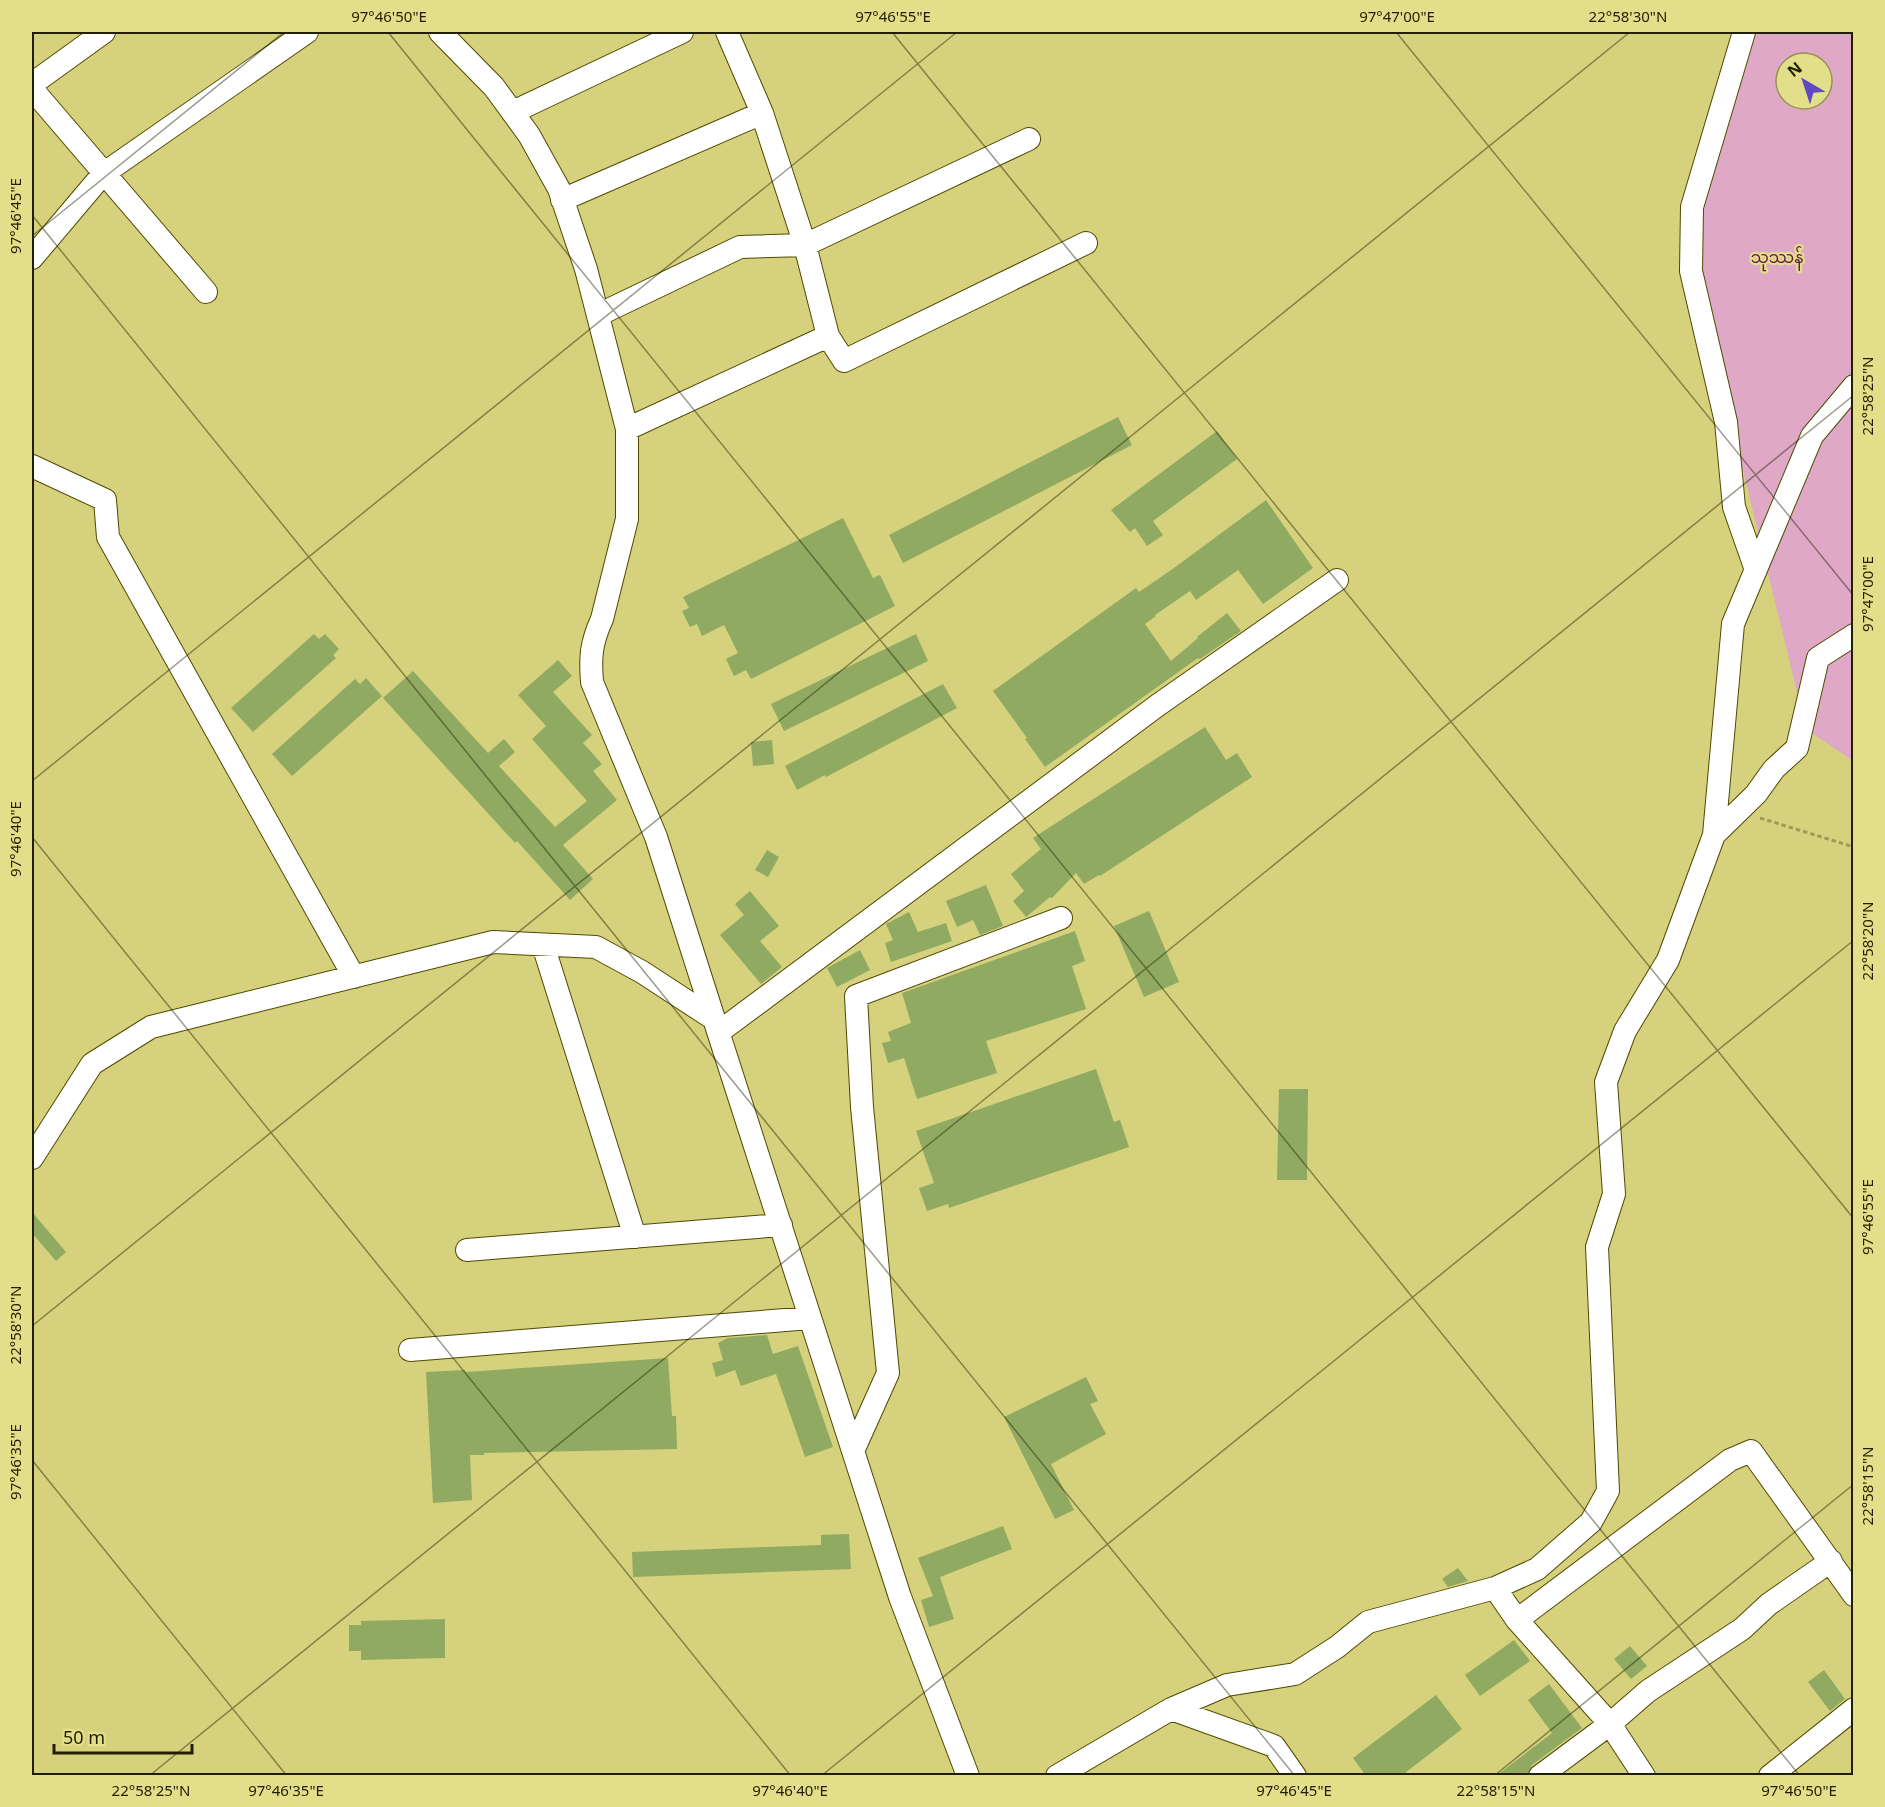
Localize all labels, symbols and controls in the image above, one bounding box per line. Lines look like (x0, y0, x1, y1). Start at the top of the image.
text: 97°46'50"E (351, 6, 427, 26)
text: 97°46'55"E (855, 6, 931, 26)
text: 97°47'00"E (1359, 6, 1435, 26)
text: 22°58'30"N (1589, 6, 1667, 26)
north arrow (1774, 51, 1834, 111)
text: N (1783, 57, 1807, 82)
text: 97°46'45"E (5, 178, 25, 254)
park label: သုဿန် (1751, 246, 1803, 272)
text: 22°58'25"N (1857, 357, 1877, 435)
text: 97°47'00"E (1857, 556, 1877, 632)
text: 97°46'40"E (5, 801, 25, 877)
text: 22°58'20"N (1857, 902, 1877, 980)
text: 97°46'55"E (1857, 1179, 1877, 1255)
text: 22°58'30"N (5, 1286, 25, 1364)
text: 97°46'35"E (5, 1424, 25, 1500)
text: 22°58'15"N (1857, 1447, 1877, 1525)
scale bar (54, 1717, 192, 1755)
text: 50 m (63, 1725, 105, 1749)
text: 22°58'25"N (112, 1780, 190, 1800)
text: 97°46'35"E (248, 1780, 324, 1800)
text: 97°46'40"E (752, 1780, 828, 1800)
text: 97°46'45"E (1256, 1780, 1332, 1800)
text: 22°58'15"N (1457, 1780, 1535, 1800)
text: 97°46'50"E (1761, 1780, 1837, 1800)

